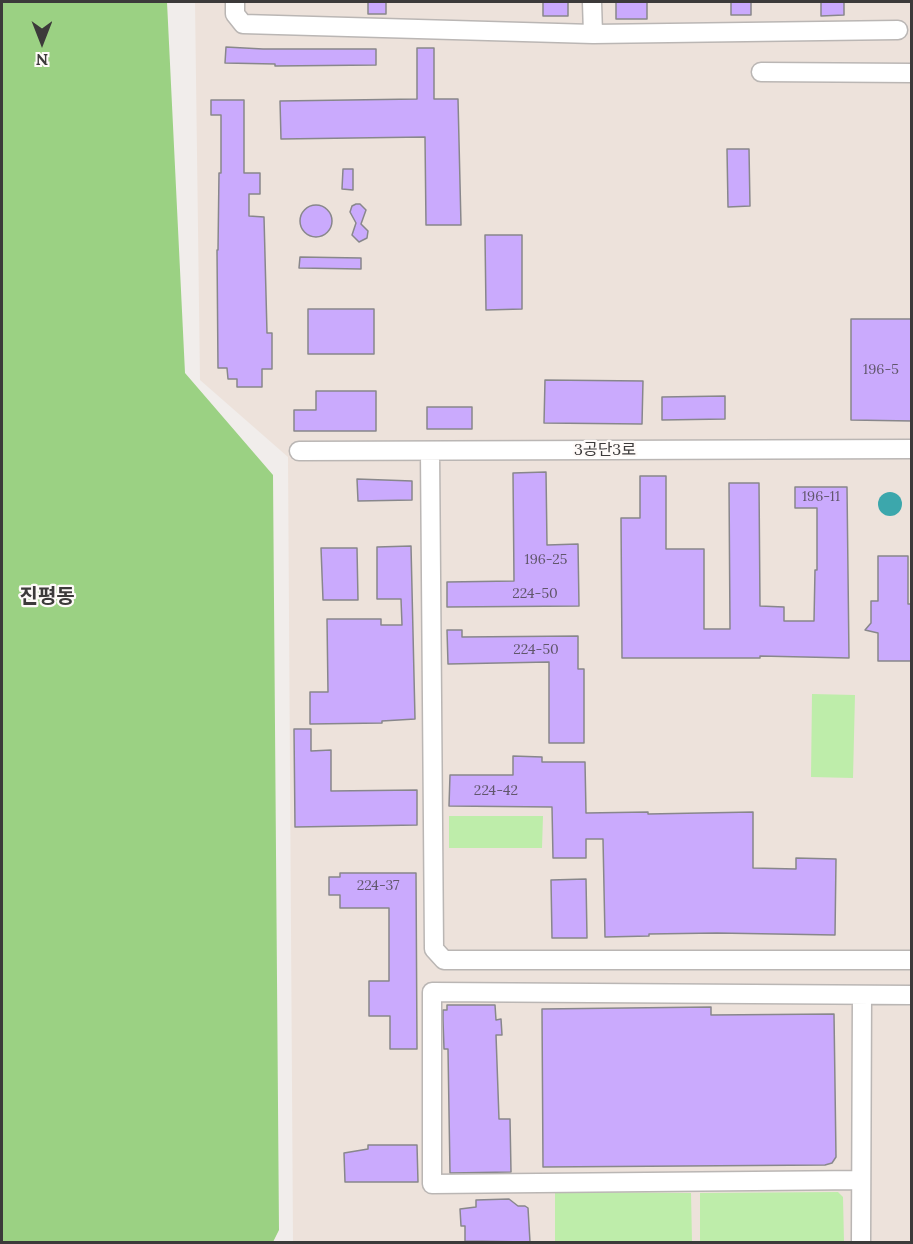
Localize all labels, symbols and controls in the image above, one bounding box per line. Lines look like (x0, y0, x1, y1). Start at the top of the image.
north arrow (12, 12, 72, 72)
text: N (36, 50, 48, 70)
house number: 196-5 (863, 362, 899, 378)
street label: 3공단3로 (574, 440, 636, 460)
house number: 196-11 (802, 489, 840, 505)
house number: 196-25 (525, 552, 567, 568)
district label: 진평동 (19, 585, 75, 609)
house number: 224-50 (512, 586, 558, 602)
house number: 224-50 (513, 642, 559, 658)
house number: 224-42 (474, 783, 518, 799)
house number: 224-37 (357, 878, 399, 894)

